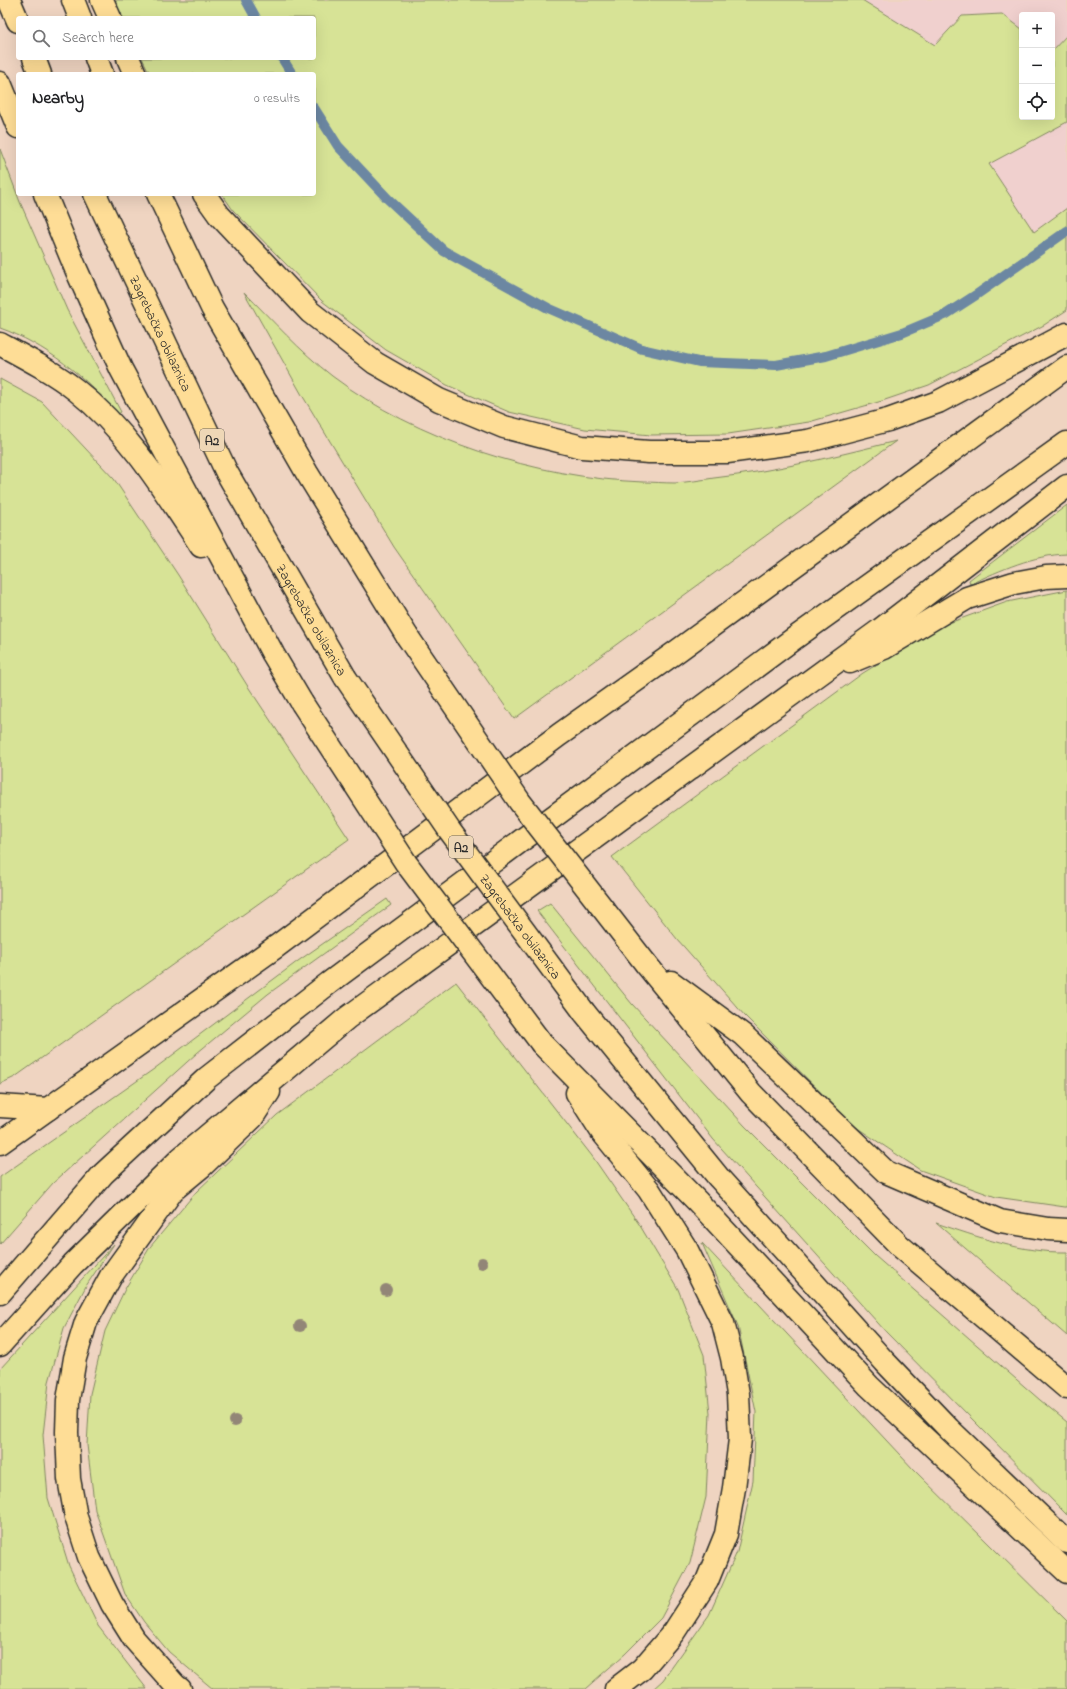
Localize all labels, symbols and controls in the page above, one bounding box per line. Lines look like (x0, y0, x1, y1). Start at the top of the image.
map controls (1019, 12, 1055, 120)
button: + (1019, 12, 1055, 48)
search box (16, 16, 316, 60)
icon: search (30, 27, 52, 49)
text: Search here (62, 27, 134, 49)
button: − (1019, 48, 1055, 84)
button: locate (1019, 84, 1055, 120)
text: Nearby (32, 86, 84, 111)
text: 0 results (254, 89, 300, 108)
street label: Zagrebačka obilaznica (123, 272, 196, 396)
road number: A2 (200, 429, 224, 451)
street label: Zagrebačka obilaznica (270, 560, 351, 680)
road number: A2 (449, 836, 473, 858)
street label: Zagrebačka obilaznica (473, 870, 565, 984)

